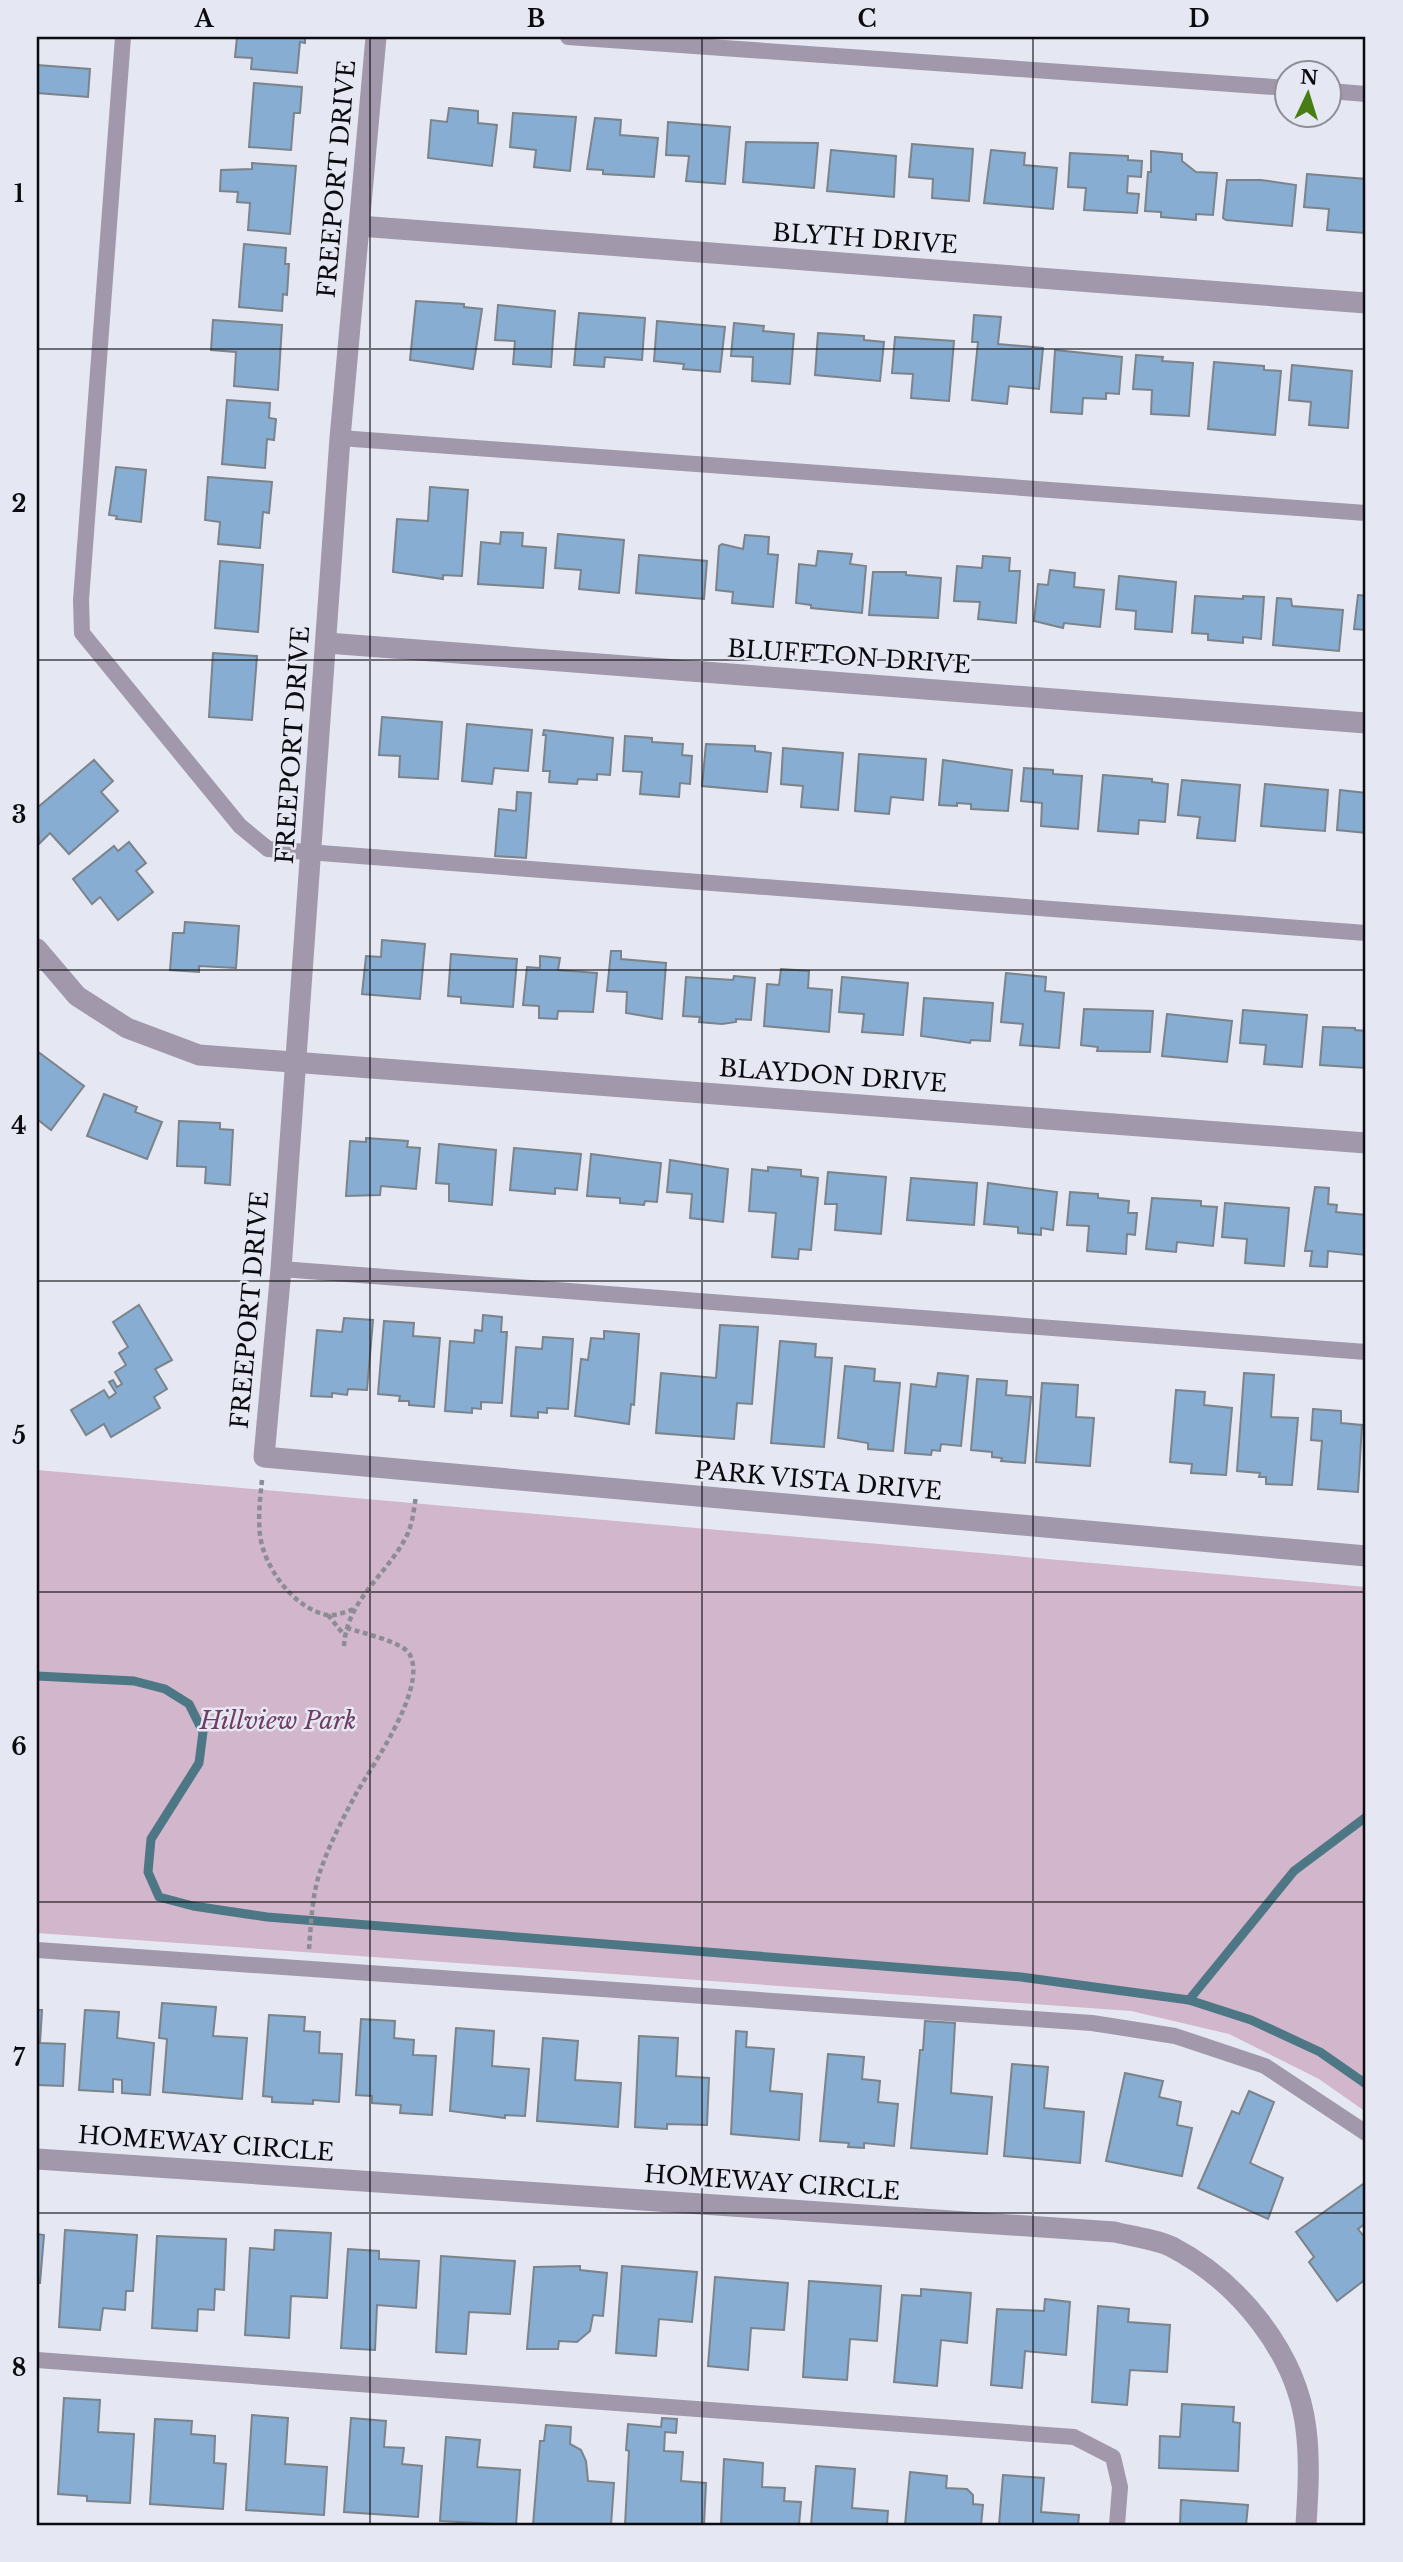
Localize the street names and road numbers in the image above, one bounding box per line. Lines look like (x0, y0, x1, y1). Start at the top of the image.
street label: FREEPORT DRIVE (312, 59, 361, 299)
street label: BLYTH DRIVE (771, 218, 959, 259)
street label: FREEPORT DRIVE (270, 625, 315, 865)
street label: BLUFFTON DRIVE (726, 634, 972, 679)
street label: BLAYDON DRIVE (718, 1053, 948, 1098)
street label: FREEPORT DRIVE (225, 1190, 274, 1430)
street label: PARK VISTA DRIVE (693, 1455, 943, 1506)
street label: HOMEWAY CIRCLE (77, 2120, 335, 2167)
street label: HOMEWAY CIRCLE (643, 2159, 901, 2206)

